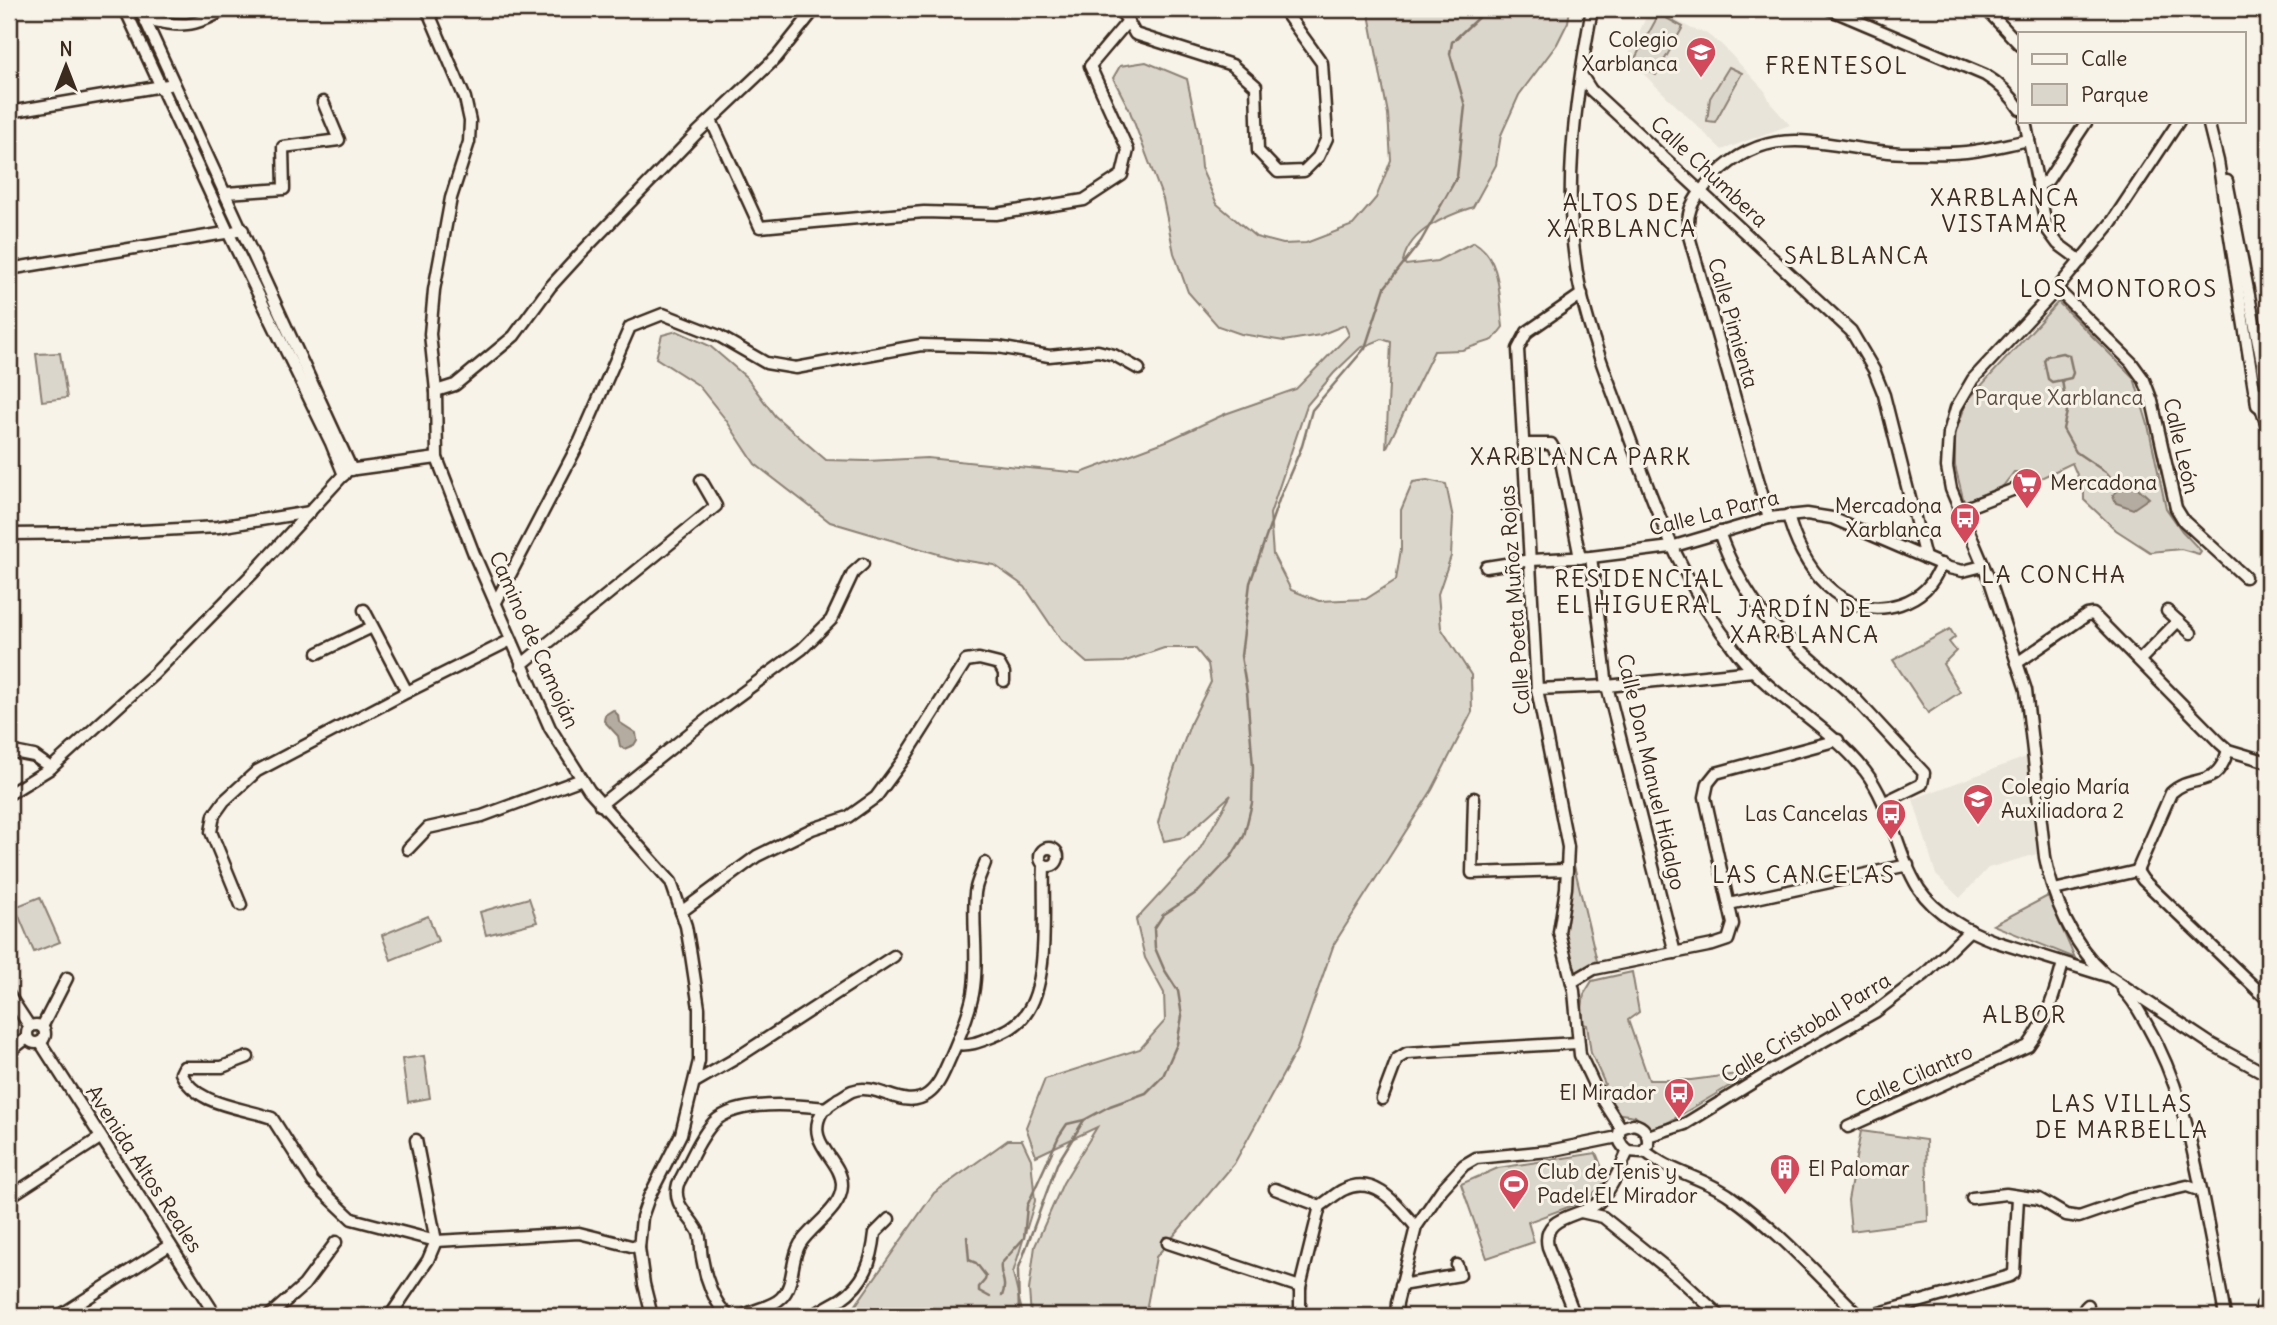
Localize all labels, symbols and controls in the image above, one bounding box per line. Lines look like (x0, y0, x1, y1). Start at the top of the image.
place label: Colegio Xarblanca (1582, 26, 1678, 77)
north arrow (32, 32, 102, 102)
legend (2018, 32, 2246, 122)
school or university icon: Colegio Xarblanca (1684, 35, 1718, 79)
text: N (59, 37, 73, 61)
text: Calle (2081, 45, 2127, 72)
district label: FRENTESOL (1765, 51, 1909, 80)
text: Parque (2081, 81, 2149, 108)
street label: Calle Chumbera (1645, 110, 1774, 233)
district label: XARBLANCA VISTAMAR (1930, 183, 2080, 238)
district label: ALTOS DE XARBLANCA (1547, 188, 1697, 243)
district label: SALBLANCA (1784, 241, 1930, 270)
street label: Calle Pimienta (1702, 255, 1765, 391)
district label: LOS MONTOROS (2020, 274, 2218, 303)
park label: Parque Xarblanca (1974, 384, 2144, 411)
street label: Calle León (2157, 395, 2206, 496)
district label: XARBLANCA PARK (1470, 442, 1692, 471)
supermarket icon: Mercadona (2010, 466, 2044, 510)
place label: Mercadona (2050, 469, 2157, 496)
street label: Calle La Parra (1646, 483, 1781, 542)
street label: Calle Poeta Muñoz Rojas (1493, 484, 1536, 716)
place label: Mercadona Xarblanca (1835, 492, 1942, 543)
bus stop icon: Mercadona Xarblanca (1948, 501, 1982, 545)
street label: Camino de Camoján (483, 547, 586, 733)
district label: LA CONCHA (1981, 560, 2127, 589)
district label: RESIDENCIAL EL HIGUERAL (1555, 564, 1725, 619)
district label: JARDÍN DE XARBLANCA (1730, 594, 1880, 649)
street label: Calle Don Manuel Hidalgo (1611, 651, 1692, 893)
place label: Colegio María Auxiliadora 2 (2001, 773, 2130, 824)
school or university icon: Colegio María Auxiliadora 2 (1961, 782, 1995, 826)
bus stop icon: Las Cancelas (1874, 797, 1908, 841)
place label: Las Cancelas (1744, 800, 1868, 827)
district label: LAS CANCELAS (1712, 860, 1896, 889)
street label: Calle Cristobal Parra (1716, 966, 1895, 1089)
district label: ALBOR (1983, 1000, 2067, 1029)
street label: Calle Cilantro (1851, 1038, 1977, 1113)
bus stop icon: El Mirador (1662, 1076, 1696, 1120)
place label: El Mirador (1559, 1079, 1656, 1106)
street label: Avenida Altos Reales (80, 1080, 209, 1258)
district label: LAS VILLAS DE MARBELLA (2035, 1089, 2209, 1144)
building icon: El Palomar (1768, 1152, 1802, 1196)
place label: El Palomar (1808, 1155, 1910, 1182)
place label: Club de Tenis y Padel EL Mirador (1537, 1158, 1698, 1209)
sports icon: Club de Tenis y Padel EL Mirador (1497, 1167, 1531, 1211)

